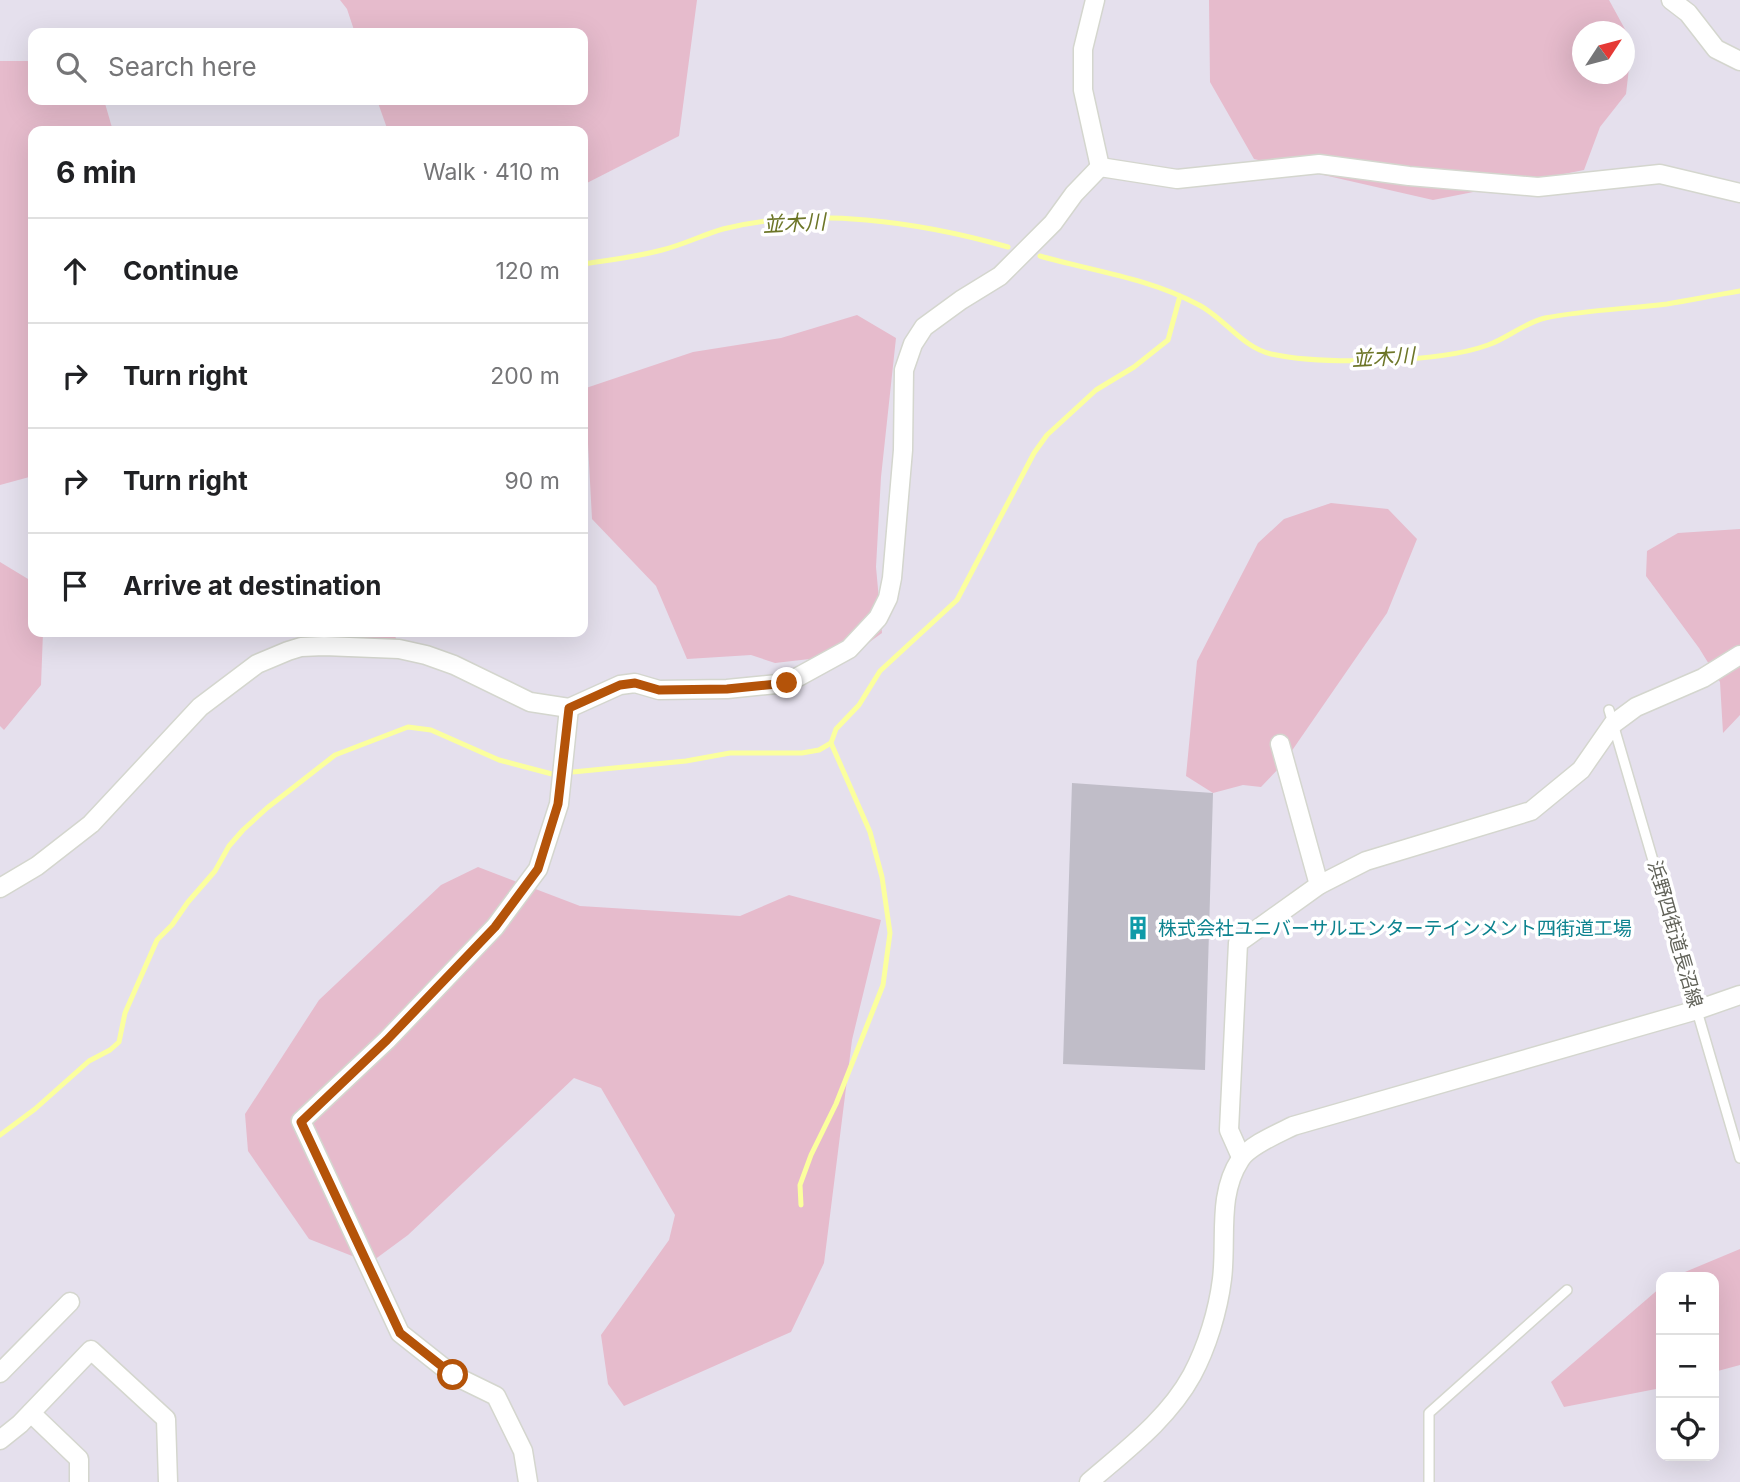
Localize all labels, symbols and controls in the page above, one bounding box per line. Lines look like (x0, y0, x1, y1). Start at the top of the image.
north arrow (1572, 21, 1635, 84)
search box (28, 28, 588, 105)
icon: search (52, 48, 90, 86)
text: Search here (108, 51, 257, 82)
text: 6 min (56, 154, 137, 190)
text: Walk · 410 m (423, 158, 560, 186)
water label: 並木川 (762, 209, 828, 237)
icon: ahead (56, 252, 94, 290)
text: Continue (123, 255, 239, 286)
text: 120 m (495, 257, 560, 285)
water label: 並木川 (1351, 343, 1417, 371)
icon: right (56, 357, 94, 395)
text: Turn right (123, 360, 248, 391)
text: 200 m (490, 362, 560, 390)
icon: right (56, 462, 94, 500)
text: Turn right (123, 465, 248, 496)
text: 90 m (505, 467, 560, 495)
icon: arrive (56, 567, 94, 605)
text: Arrive at destination (123, 570, 382, 601)
route end (771, 667, 802, 698)
street label: 浜野四街道長沼線 (1643, 858, 1707, 1010)
building icon: 株式会社ユニバーサルエンターテインメント四街道工場 (1124, 914, 1152, 942)
place label: 株式会社ユニバーサルエンターテインメント四街道工場 (1158, 917, 1632, 940)
map controls (1656, 1272, 1719, 1461)
button: + (1656, 1272, 1719, 1335)
button: − (1656, 1335, 1719, 1398)
route start (437, 1359, 468, 1390)
button: locate (1656, 1398, 1719, 1461)

